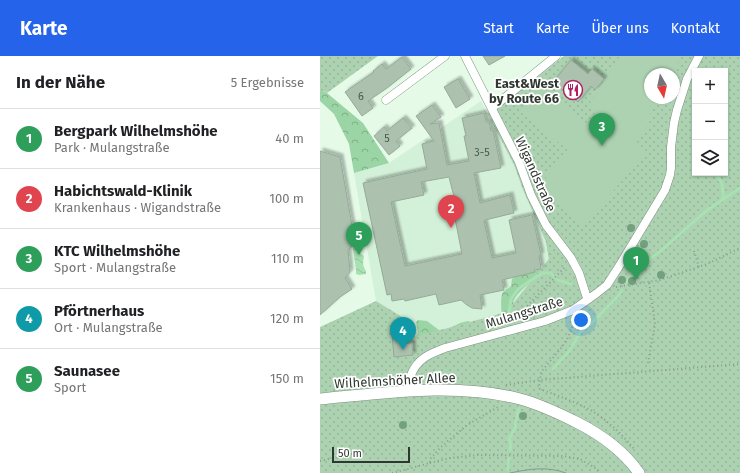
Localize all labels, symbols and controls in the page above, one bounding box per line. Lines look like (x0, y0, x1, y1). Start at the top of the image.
text: Karte (20, 17, 67, 40)
text: Start (483, 20, 514, 37)
text: Karte (536, 20, 570, 37)
text: Über uns (592, 20, 649, 37)
text: Kontakt (671, 20, 720, 37)
north arrow (644, 68, 680, 104)
map controls (692, 68, 728, 176)
button: + (692, 68, 728, 104)
text: In der Nähe (16, 72, 105, 93)
text: 5 Ergebnisse (231, 75, 304, 90)
place label: East&West by Route 66 (489, 76, 560, 106)
restaurant icon: East&West by Route 66 (562, 79, 584, 101)
house number: 6 (358, 90, 364, 103)
button: − (692, 104, 728, 140)
pin: 3 (589, 113, 615, 146)
text: Bergpark Wilhelmshöhe (54, 122, 218, 140)
text: 1 (26, 131, 32, 146)
text: 40 m (275, 131, 304, 146)
house number: 5 (384, 132, 390, 145)
street label: Wigandstraße (512, 134, 559, 214)
text: Park · Mulangstraße (54, 140, 170, 155)
button: layers (692, 140, 728, 176)
house number: 3-5 (474, 146, 490, 159)
text: Habichtswald-Klinik (54, 182, 192, 200)
text: 2 (26, 191, 32, 206)
text: 100 m (269, 191, 304, 206)
pin: 2 (438, 195, 464, 228)
text: Krankenhaus · Wigandstraße (54, 200, 221, 215)
pin: 5 (346, 222, 372, 255)
text: KTC Wilhelmshöhe (54, 242, 180, 260)
pin: 1 (623, 247, 649, 280)
text: 3 (26, 251, 32, 266)
text: 110 m (271, 251, 304, 266)
text: Sport · Mulangstraße (54, 260, 176, 275)
street label: Mulangstraße (484, 294, 565, 331)
text: Pförtnerhaus (54, 302, 144, 320)
your location (571, 310, 591, 330)
text: 4 (25, 311, 33, 326)
text: 120 m (270, 311, 304, 326)
pin: 4 (390, 317, 416, 350)
text: Ort · Mulangstraße (54, 320, 163, 335)
text: Saunasee (54, 362, 120, 380)
street label: Wilhelmshöher Allee (334, 370, 456, 391)
text: 5 (26, 371, 32, 386)
text: 150 m (270, 371, 304, 386)
text: Sport (54, 380, 86, 395)
scale bar (332, 445, 410, 464)
text: 50 m (338, 447, 362, 460)

